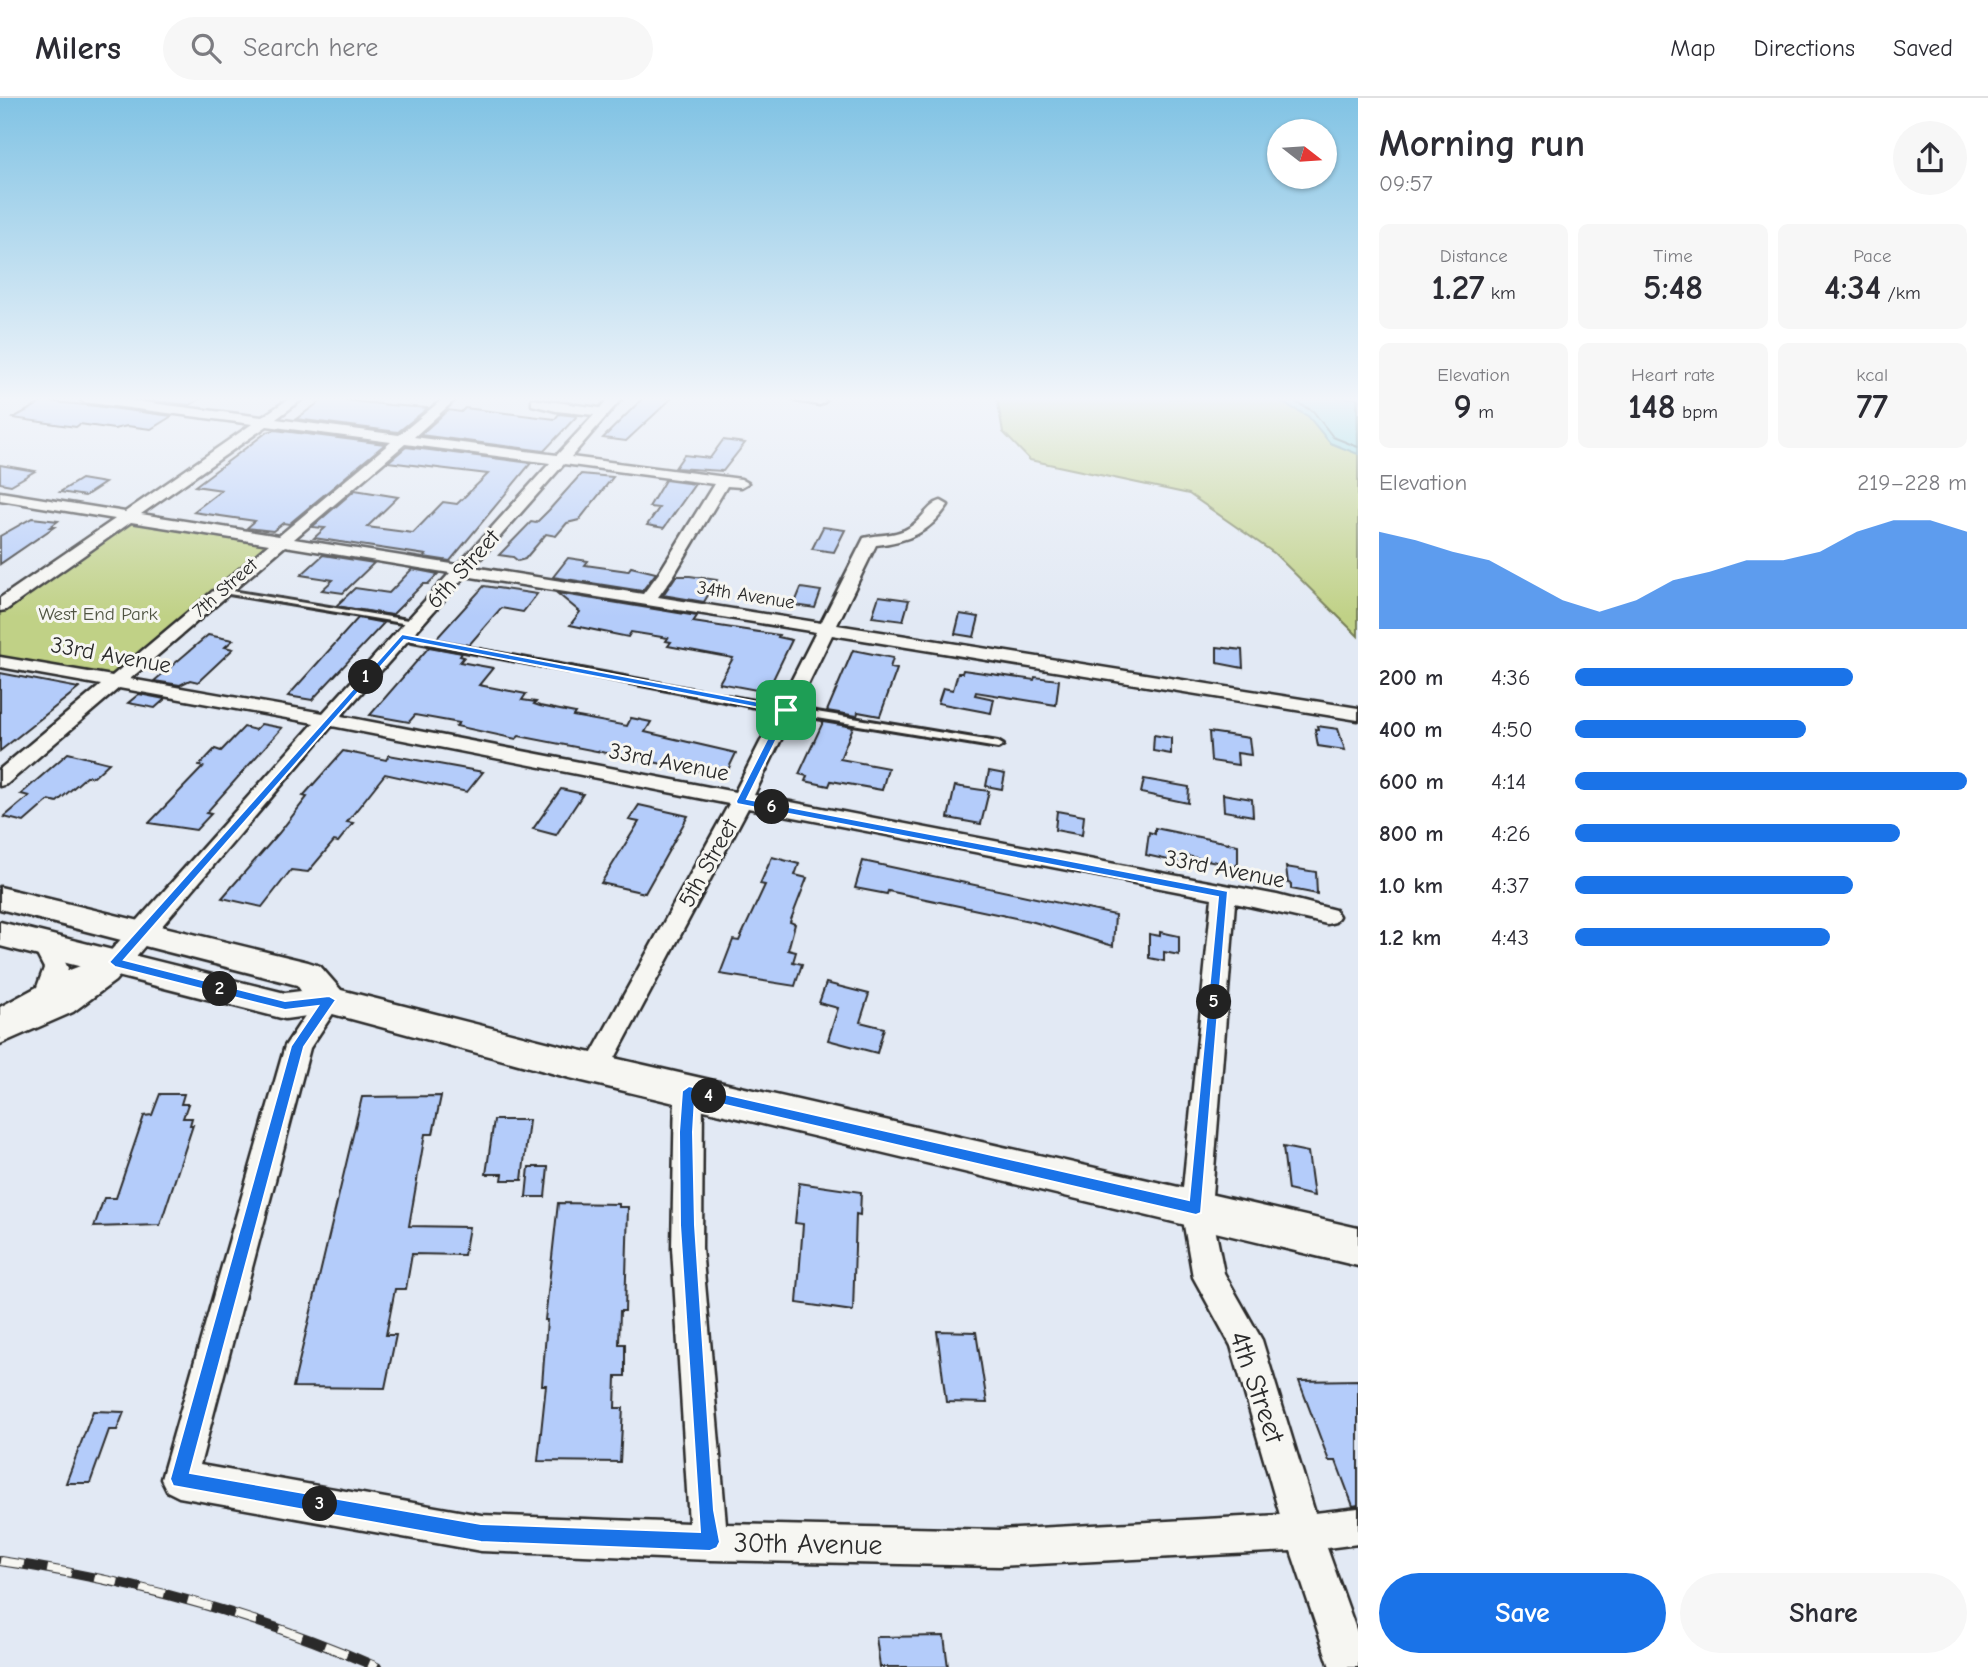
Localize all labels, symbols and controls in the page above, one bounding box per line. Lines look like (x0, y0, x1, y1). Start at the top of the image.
search box (163, 17, 653, 80)
text: Milers (35, 29, 121, 67)
icon: search (187, 29, 225, 67)
text: Search here (243, 33, 378, 63)
text: Map (1670, 34, 1716, 62)
text: Directions (1754, 34, 1855, 62)
text: Saved (1893, 34, 1953, 62)
north arrow (1267, 119, 1337, 189)
map controls (1267, 119, 1337, 189)
button: share (1893, 121, 1967, 195)
text: Morning run (1379, 122, 1585, 166)
text: 09:57 (1379, 170, 1433, 197)
text: Distance (1440, 245, 1508, 267)
text: Time (1653, 245, 1693, 267)
text: Pace (1853, 245, 1891, 267)
text: 1.27 (1432, 267, 1484, 308)
text: 5:48 (1643, 267, 1703, 308)
text: 4:34 (1824, 267, 1881, 308)
text: km (1484, 282, 1516, 304)
text: /km (1881, 282, 1921, 304)
text: Elevation (1437, 364, 1510, 386)
text: Heart rate (1631, 364, 1715, 386)
text: kcal (1856, 364, 1888, 386)
text: 9 (1453, 386, 1472, 427)
text: 148 (1628, 386, 1676, 427)
text: 77 (1857, 386, 1888, 427)
text: m (1472, 401, 1494, 423)
text: bpm (1676, 401, 1718, 423)
text: Elevation (1379, 469, 1467, 496)
text: 219–228 m (1857, 469, 1967, 496)
street label: 6th Street (421, 523, 506, 614)
street label: 7th Street (188, 554, 262, 622)
street label: 34th Avenue (696, 576, 796, 614)
park label: West End Park (38, 603, 158, 625)
street label: 33rd Avenue (49, 631, 173, 679)
pin: 1 (348, 660, 384, 694)
text: 200 m (1379, 664, 1443, 691)
text: 4:36 (1491, 664, 1530, 691)
text: 1 (362, 665, 369, 687)
pin (756, 680, 816, 740)
icon: arrive (767, 691, 805, 729)
text: 400 m (1379, 716, 1443, 743)
text: 4:50 (1491, 716, 1533, 743)
street label: 33rd Avenue (607, 737, 731, 787)
text: 600 m (1379, 768, 1444, 795)
text: 4:14 (1491, 768, 1527, 795)
pin: 6 (754, 790, 790, 824)
text: 6 (767, 795, 776, 817)
street label: 5th Street (673, 813, 744, 912)
text: 800 m (1379, 820, 1444, 847)
text: 4:26 (1491, 820, 1531, 847)
street label: 33rd Avenue (1163, 844, 1287, 894)
text: 1.0 km (1379, 872, 1443, 899)
text: 4:37 (1491, 872, 1529, 899)
text: 1.2 km (1379, 924, 1441, 951)
text: 4:43 (1491, 924, 1529, 951)
pin: 2 (202, 972, 238, 1006)
text: 2 (215, 977, 224, 999)
pin: 5 (1196, 984, 1232, 1020)
text: 5 (1208, 990, 1219, 1012)
pin: 4 (692, 1079, 726, 1114)
text: 4 (704, 1084, 713, 1106)
street label: 4th Street (1223, 1327, 1291, 1448)
pin: 3 (302, 1486, 338, 1522)
text: 3 (315, 1492, 324, 1514)
street label: 30th Avenue (733, 1527, 883, 1561)
button: Save (1379, 1573, 1666, 1653)
button: Share (1680, 1573, 1967, 1653)

